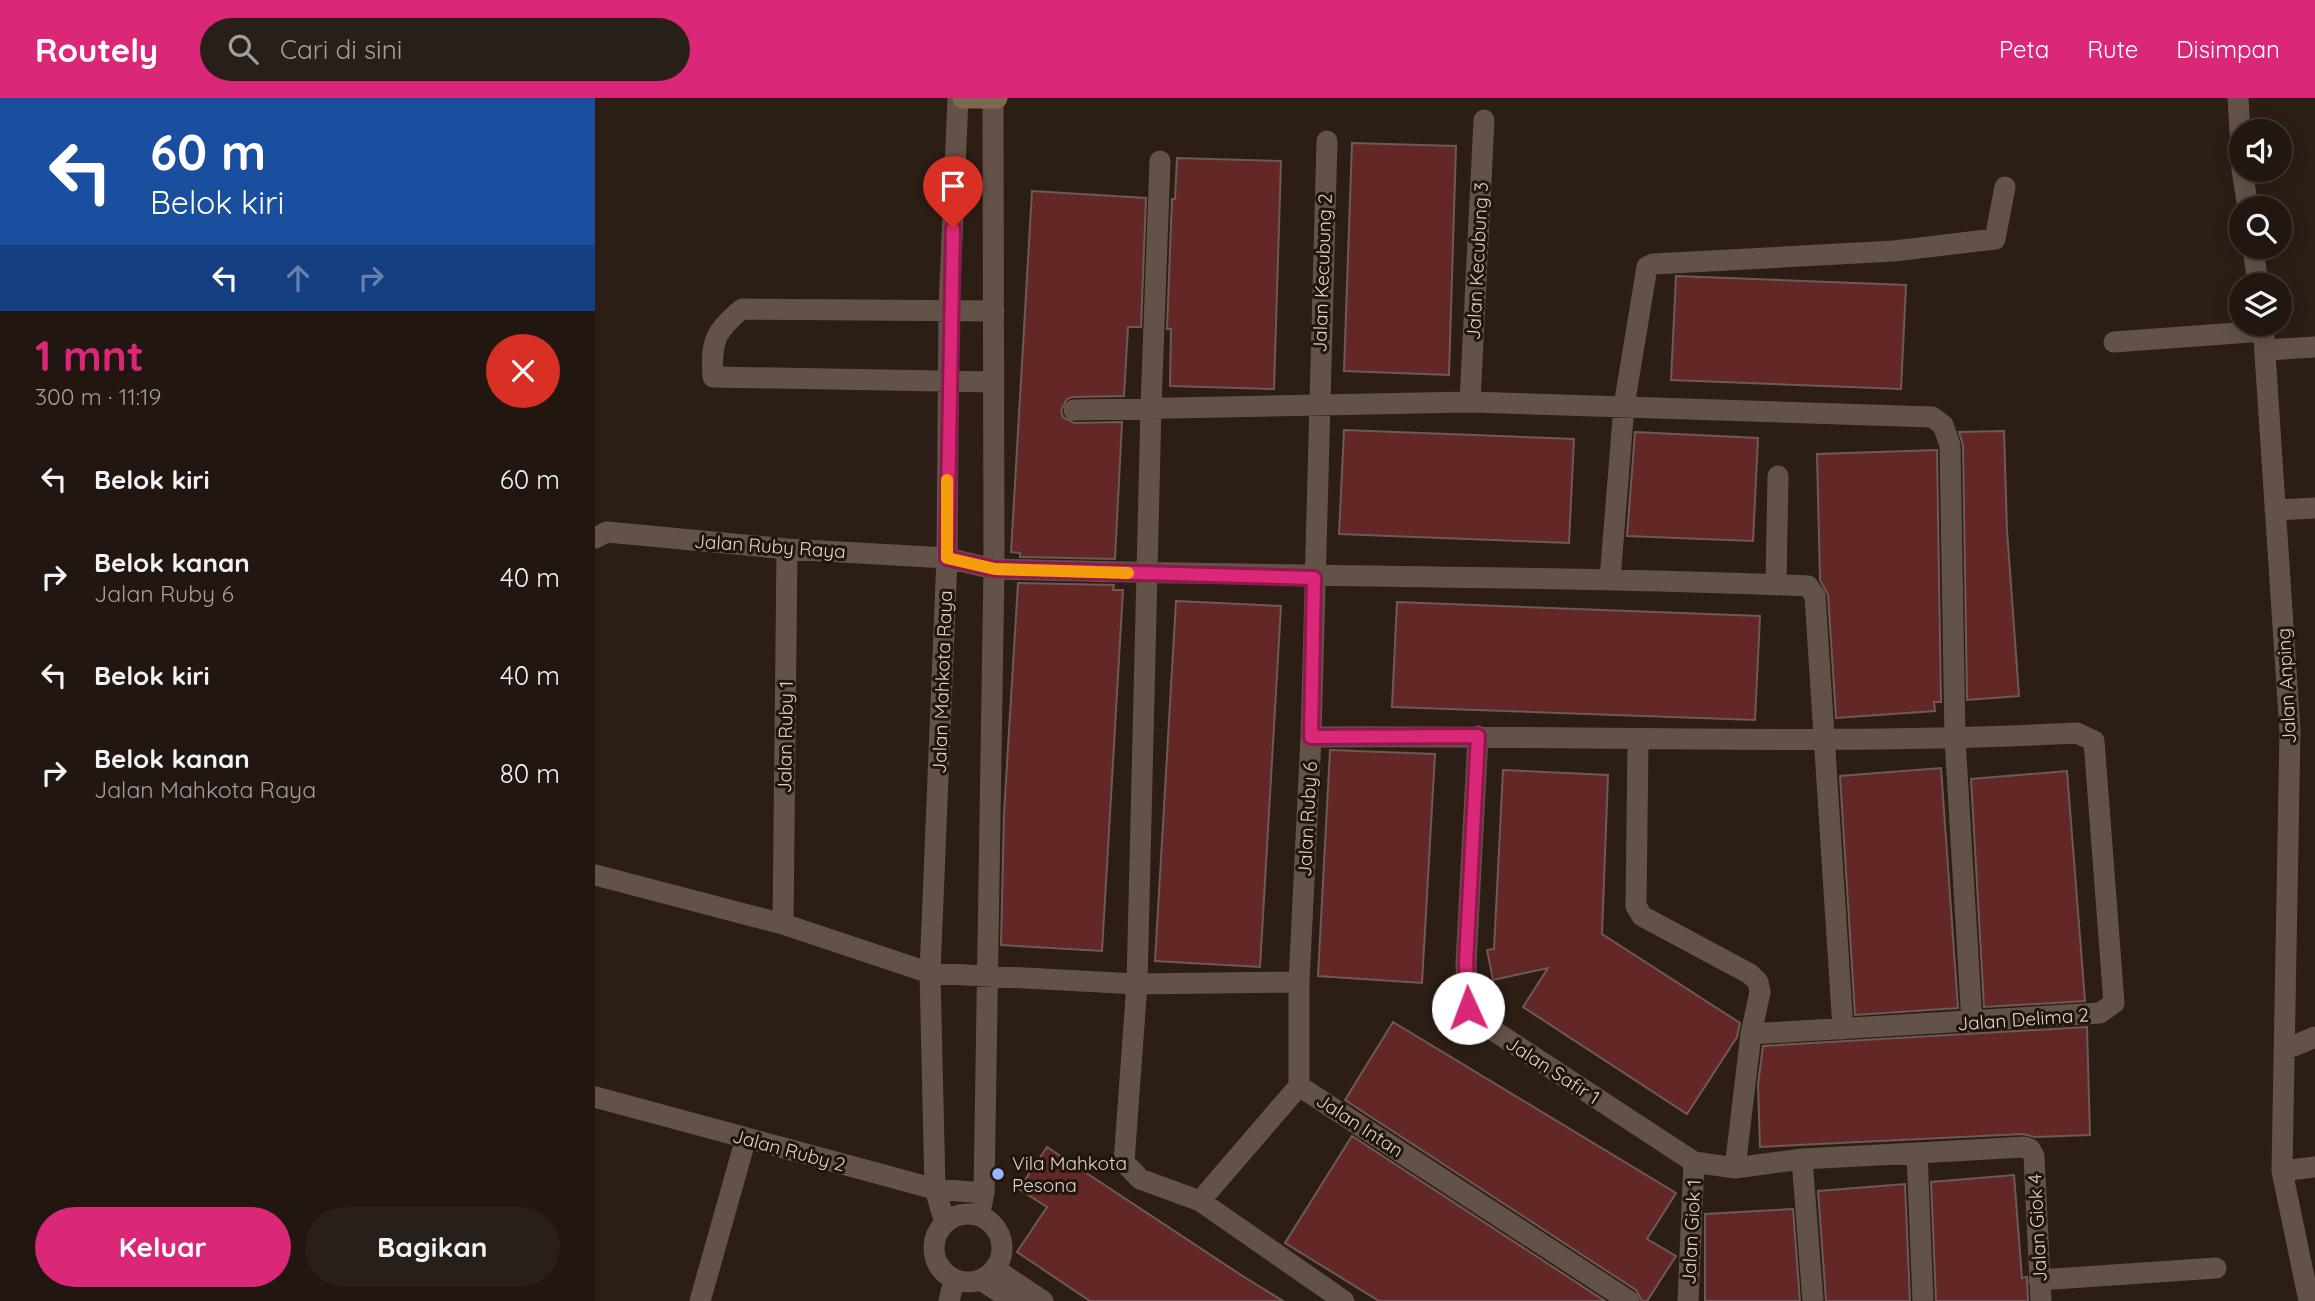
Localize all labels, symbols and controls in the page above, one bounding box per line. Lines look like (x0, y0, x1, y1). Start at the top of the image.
search box (200, 18, 690, 81)
text: Routely (35, 29, 158, 70)
icon: search (224, 30, 262, 68)
text: Cari di sini (280, 33, 402, 66)
text: Peta (1999, 34, 2049, 64)
text: Rute (2087, 34, 2138, 64)
text: Disimpan (2176, 34, 2280, 64)
map controls (2229, 119, 2292, 336)
button: sound (2229, 119, 2292, 182)
text: 60 m (150, 121, 266, 182)
icon: left (35, 126, 126, 217)
pin (923, 156, 983, 228)
icon: arrive (934, 167, 972, 205)
street label: Jalan Kecubung 3 (1461, 181, 1493, 341)
text: Belok kiri (150, 182, 284, 222)
street label: Jalan Kecubung 2 (1307, 193, 1337, 353)
button: search (2229, 196, 2292, 259)
icon: left (206, 259, 244, 297)
icon: ahead (279, 259, 317, 297)
icon: right (352, 259, 390, 297)
button: layers (2229, 273, 2292, 336)
text: 1 mnt (35, 329, 144, 382)
button: close (486, 334, 560, 408)
text: 300 m · 11:19 (35, 382, 161, 411)
icon: left (35, 460, 73, 498)
text: Belok kiri (94, 463, 210, 496)
text: 60 m (500, 463, 560, 496)
street label: Jalan Ruby Raya (693, 529, 847, 563)
text: Belok kanan (94, 546, 250, 579)
icon: right (35, 558, 73, 596)
text: 40 m (500, 561, 560, 594)
text: Jalan Ruby 6 (94, 579, 234, 608)
street label: Jalan Mahkota Raya (927, 590, 957, 774)
street label: Jalan Anping (2271, 627, 2301, 745)
icon: left (35, 656, 73, 694)
text: Belok kiri (94, 659, 210, 692)
text: 40 m (500, 659, 560, 692)
street label: Jalan Ruby 1 (772, 681, 798, 793)
text: Belok kanan (94, 742, 250, 775)
icon: right (35, 754, 73, 792)
text: 80 m (500, 757, 560, 790)
street label: Jalan Ruby 6 (1292, 761, 1322, 877)
text: Jalan Mahkota Raya (94, 775, 316, 804)
position arrow (1431, 971, 1505, 1045)
street label: Jalan Delima 2 (1956, 1002, 2090, 1036)
street label: Jalan Safir 1 (1502, 1031, 1604, 1109)
street label: Jalan Intan (1312, 1088, 1408, 1162)
street label: Jalan Ruby 2 (730, 1123, 848, 1177)
place label: Vila Mahkota Pesona (1012, 1151, 1127, 1197)
marker: Vila Mahkota Pesona (990, 1166, 1006, 1182)
street label: Jalan Giok 4 (2022, 1173, 2052, 1283)
street label: Jalan Giok 1 (1676, 1179, 1706, 1285)
button: Keluar (35, 1207, 291, 1287)
button: Bagikan (305, 1207, 560, 1287)

